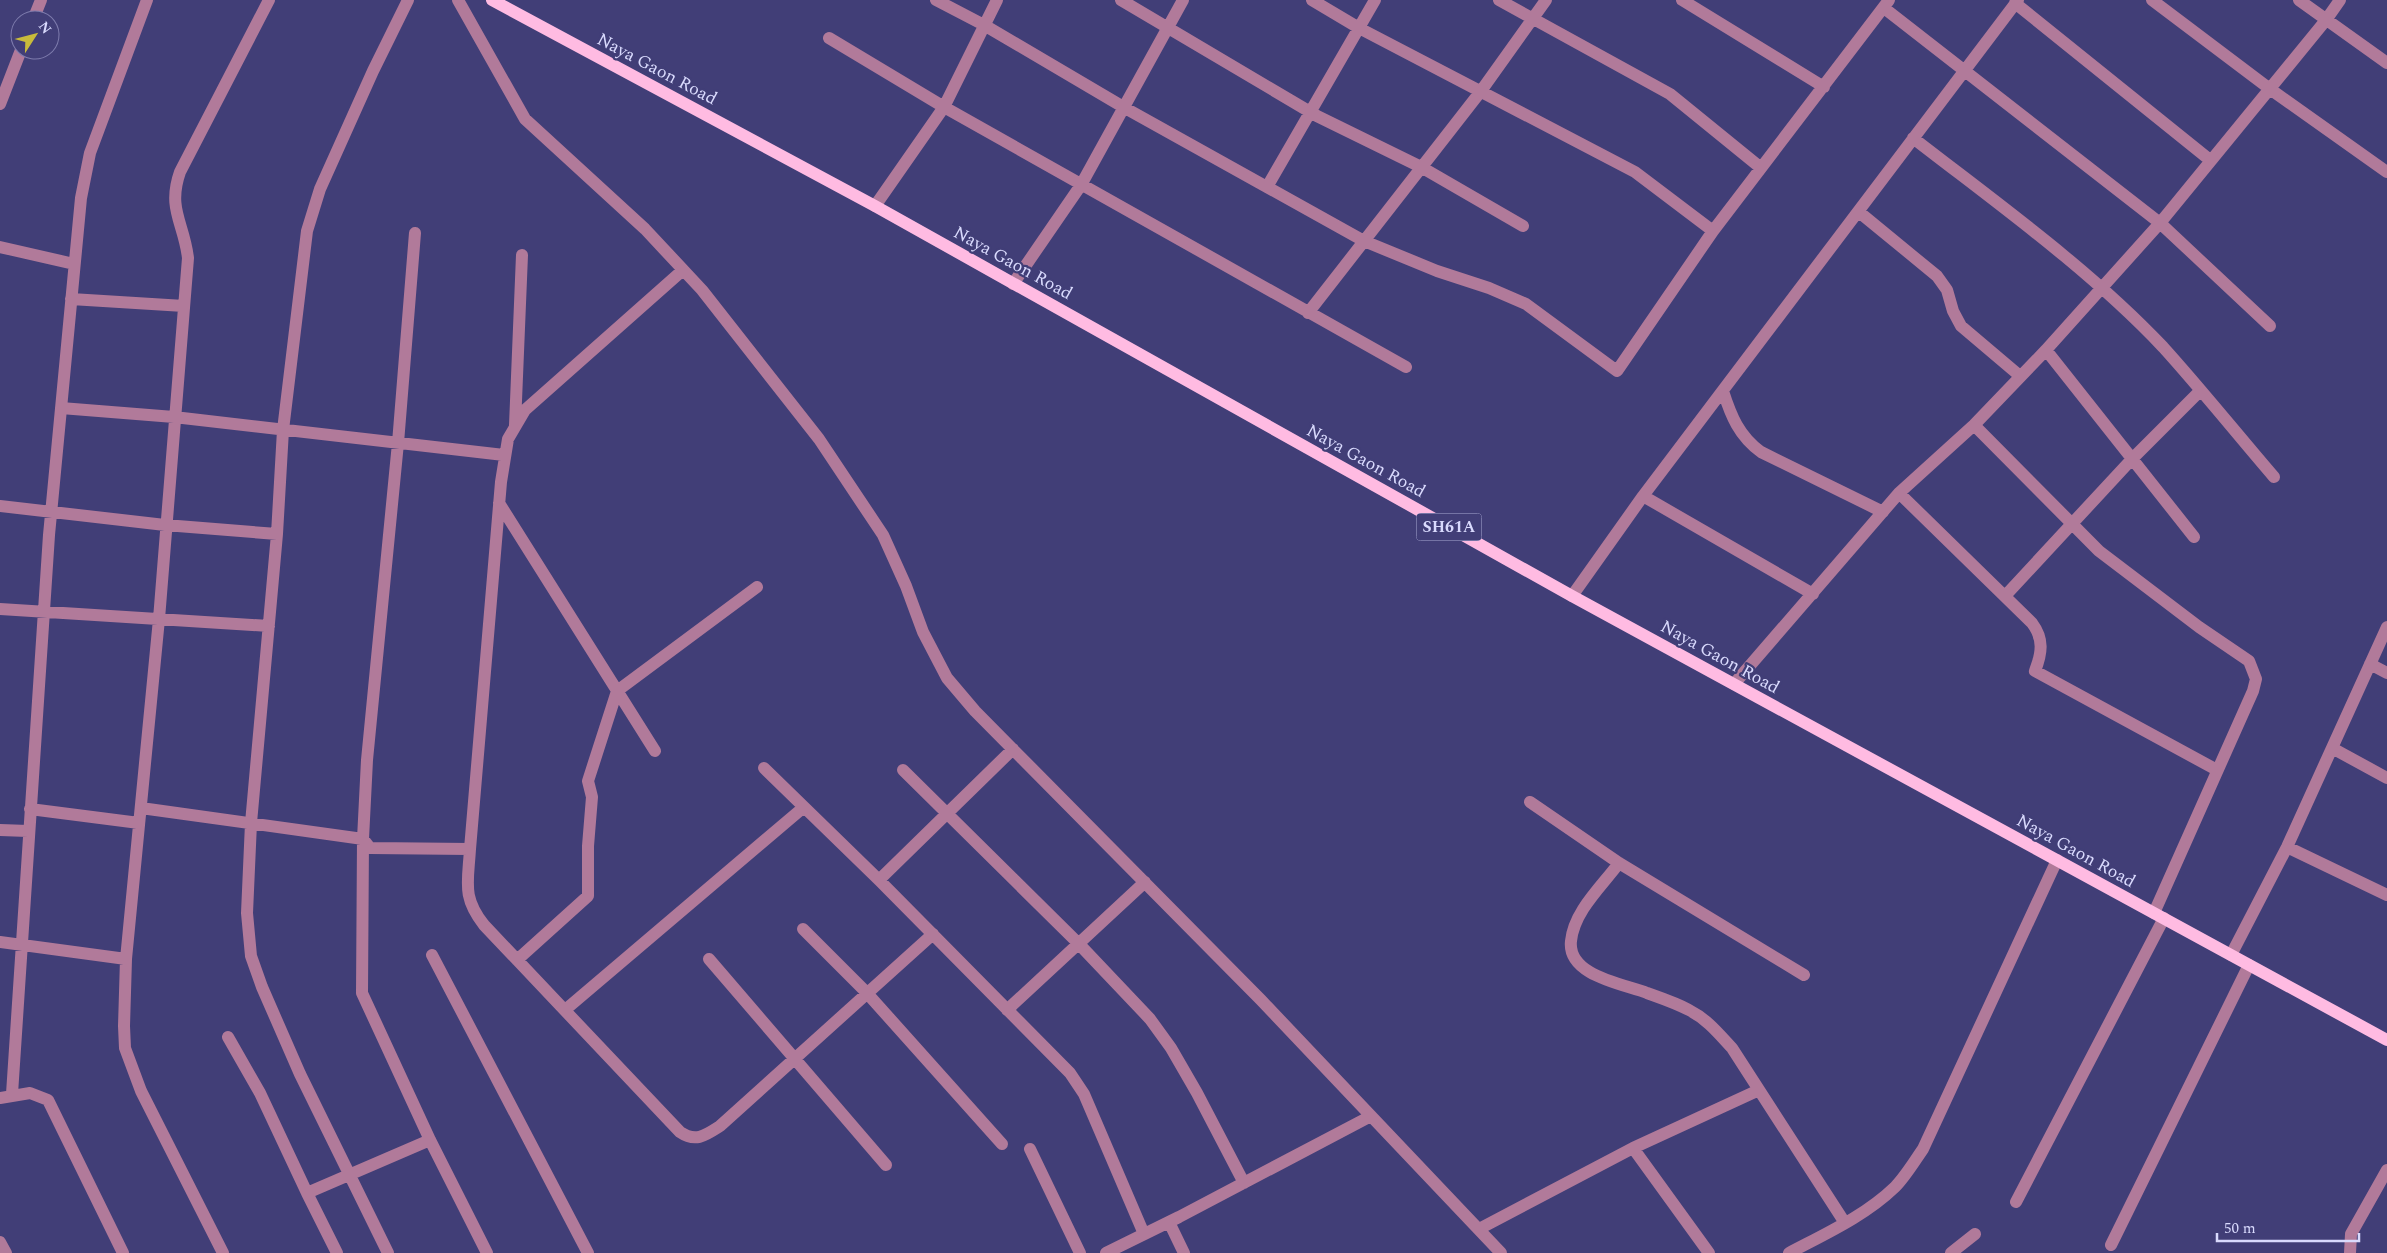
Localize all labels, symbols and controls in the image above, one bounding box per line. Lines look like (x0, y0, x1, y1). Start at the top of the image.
north arrow (10, 10, 60, 60)
text: N (33, 17, 57, 38)
street label: Naya Gaon Road (592, 26, 722, 112)
street label: Naya Gaon Road (948, 219, 1078, 307)
street label: Naya Gaon Road (1301, 417, 1431, 505)
road number: SH61A (1416, 514, 1482, 540)
street label: Naya Gaon Road (1655, 613, 1785, 701)
street label: Naya Gaon Road (2011, 807, 2141, 895)
scale bar (2217, 1210, 2360, 1242)
text: 50 m (2224, 1217, 2256, 1240)

